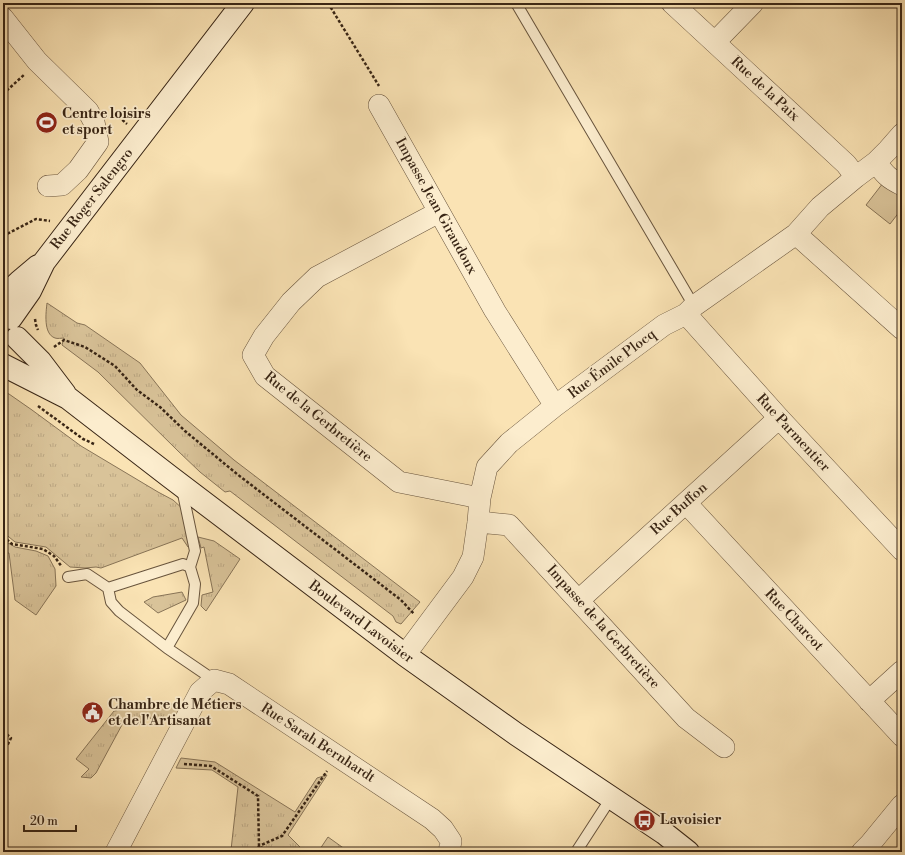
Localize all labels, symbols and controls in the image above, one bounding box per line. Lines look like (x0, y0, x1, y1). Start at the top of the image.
street label: Rue de la Paix (727, 53, 804, 126)
place label: Centre loisirs et sport (62, 105, 151, 139)
sports icon: Centre loisirs et sport (33, 109, 59, 135)
street label: Impasse Jean Giraudoux (391, 135, 481, 278)
street label: Rue Roger Salengro (47, 144, 137, 253)
street label: Rue Émile Plocq (563, 324, 659, 403)
street label: Rue de la Gerbretière (260, 368, 376, 466)
street label: Rue Parmentier (752, 390, 834, 476)
street label: Rue Buffon (647, 478, 712, 539)
street label: Impasse de la Gerbretière (542, 561, 664, 693)
street label: Boulevard Lavoisier (304, 576, 417, 667)
street label: Rue Charcot (761, 585, 827, 655)
place label: Chambre de Métiers et de l'Artisanat (108, 696, 242, 730)
street label: Rue Sarah Bernhardt (257, 699, 379, 787)
public building icon: Chambre de Métiers et de l'Artisanat (80, 700, 106, 726)
scale bar (24, 807, 76, 833)
bus stop icon: Lavoisier (631, 807, 657, 833)
place label: Lavoisier (660, 811, 722, 829)
text: 20 m (30, 814, 58, 829)

